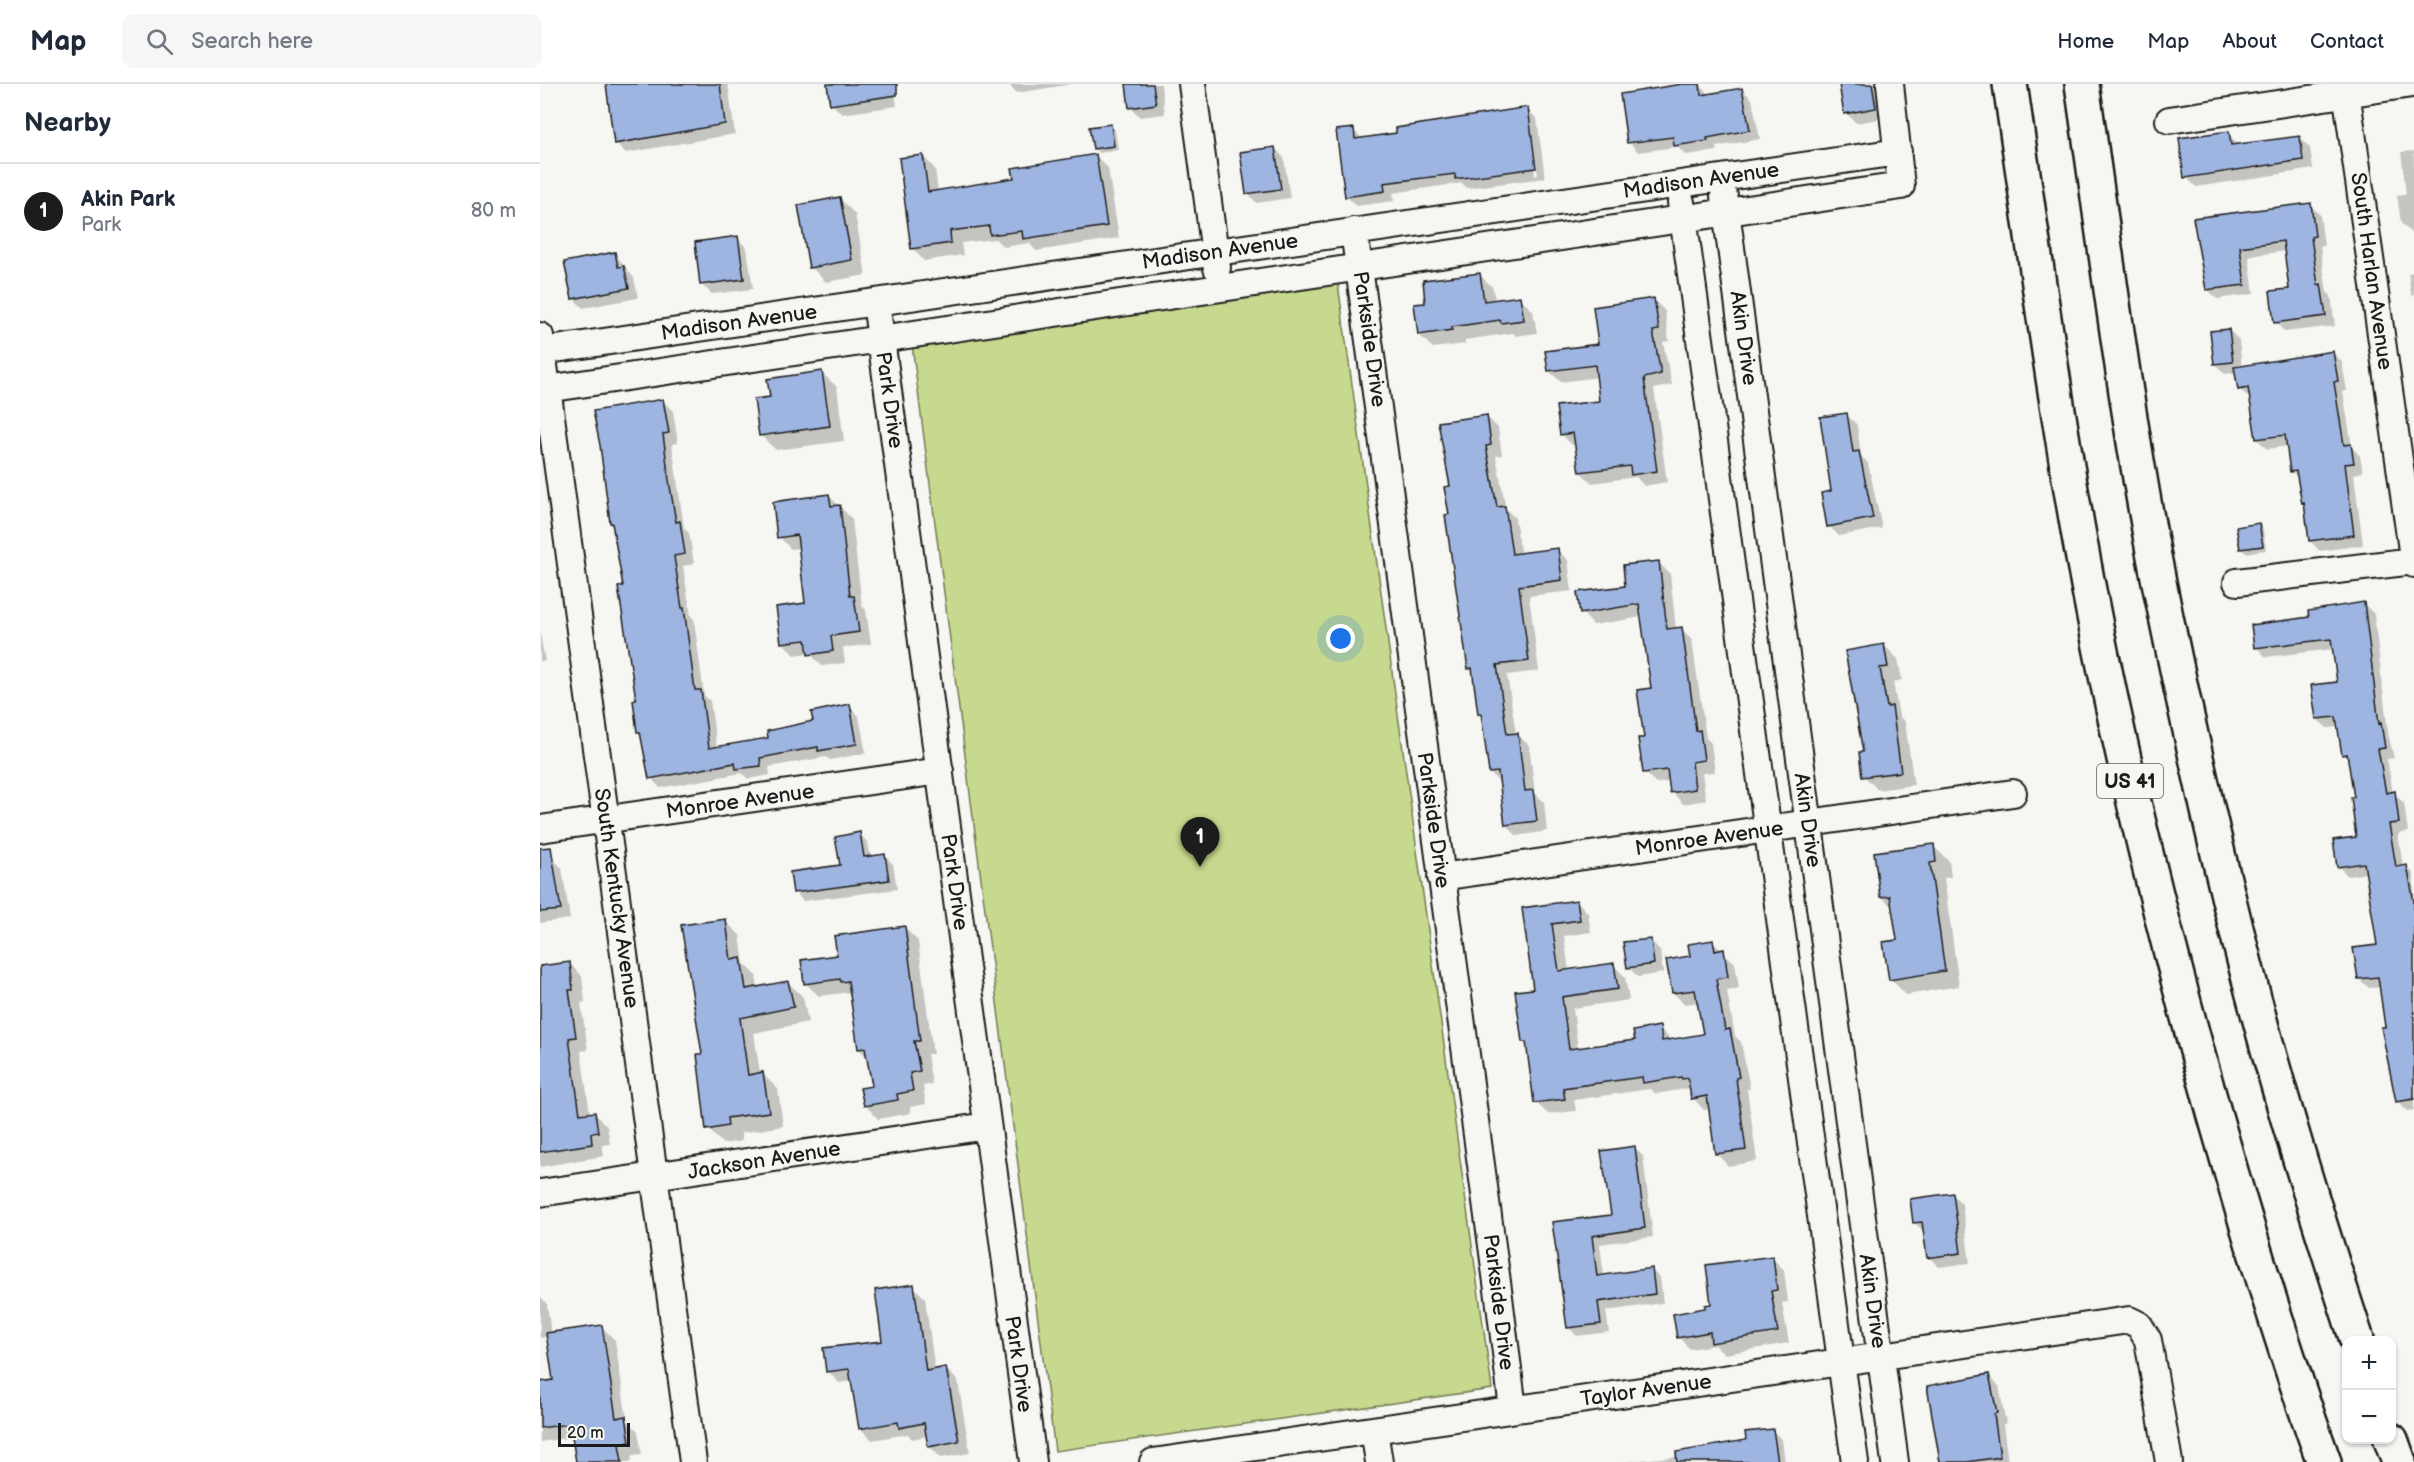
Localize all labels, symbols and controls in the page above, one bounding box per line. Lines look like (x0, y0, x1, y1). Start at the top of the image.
search box (122, 14, 542, 68)
text: Map (30, 25, 86, 58)
icon: search (143, 25, 176, 58)
text: Search here (191, 28, 313, 55)
text: Home (2057, 29, 2114, 54)
text: Map (2147, 29, 2189, 54)
text: About (2222, 29, 2277, 54)
text: Contact (2310, 29, 2384, 54)
text: Nearby (24, 108, 111, 139)
street label: Madison Avenue (1621, 157, 1781, 204)
street label: South Harlan Avenue (2345, 171, 2398, 371)
text: Akin Park (81, 186, 175, 213)
text: 1 (39, 199, 48, 223)
text: 80 m (471, 199, 516, 223)
text: Park (81, 213, 121, 237)
street label: Madison Avenue (1140, 228, 1300, 275)
street label: Parkside Drive (1348, 270, 1391, 409)
street label: Akin Drive (1725, 289, 1762, 387)
street label: Madison Avenue (659, 299, 819, 346)
street label: Park Drive (870, 350, 909, 450)
your location (1326, 624, 1355, 653)
street label: Parkside Drive (1412, 751, 1455, 890)
road number: US 41 (2097, 764, 2163, 798)
street label: Akin Drive (1789, 771, 1826, 869)
street label: Monroe Avenue (664, 779, 816, 824)
street label: South Kentucky Avenue (589, 787, 644, 1010)
street label: Monroe Avenue (1633, 816, 1785, 861)
pin: 1 (1180, 818, 1220, 867)
street label: Park Drive (935, 832, 974, 932)
street label: Jackson Avenue (686, 1136, 842, 1185)
street label: Parkside Drive (1478, 1233, 1519, 1372)
street label: Akin Drive (1854, 1252, 1891, 1350)
street label: Park Drive (999, 1314, 1038, 1414)
map controls (2342, 1336, 2396, 1444)
button: + (2342, 1336, 2396, 1390)
street label: Taylor Avenue (1579, 1369, 1713, 1412)
button: − (2342, 1390, 2396, 1444)
scale bar (558, 1420, 630, 1448)
text: 20 m (567, 1424, 603, 1443)

